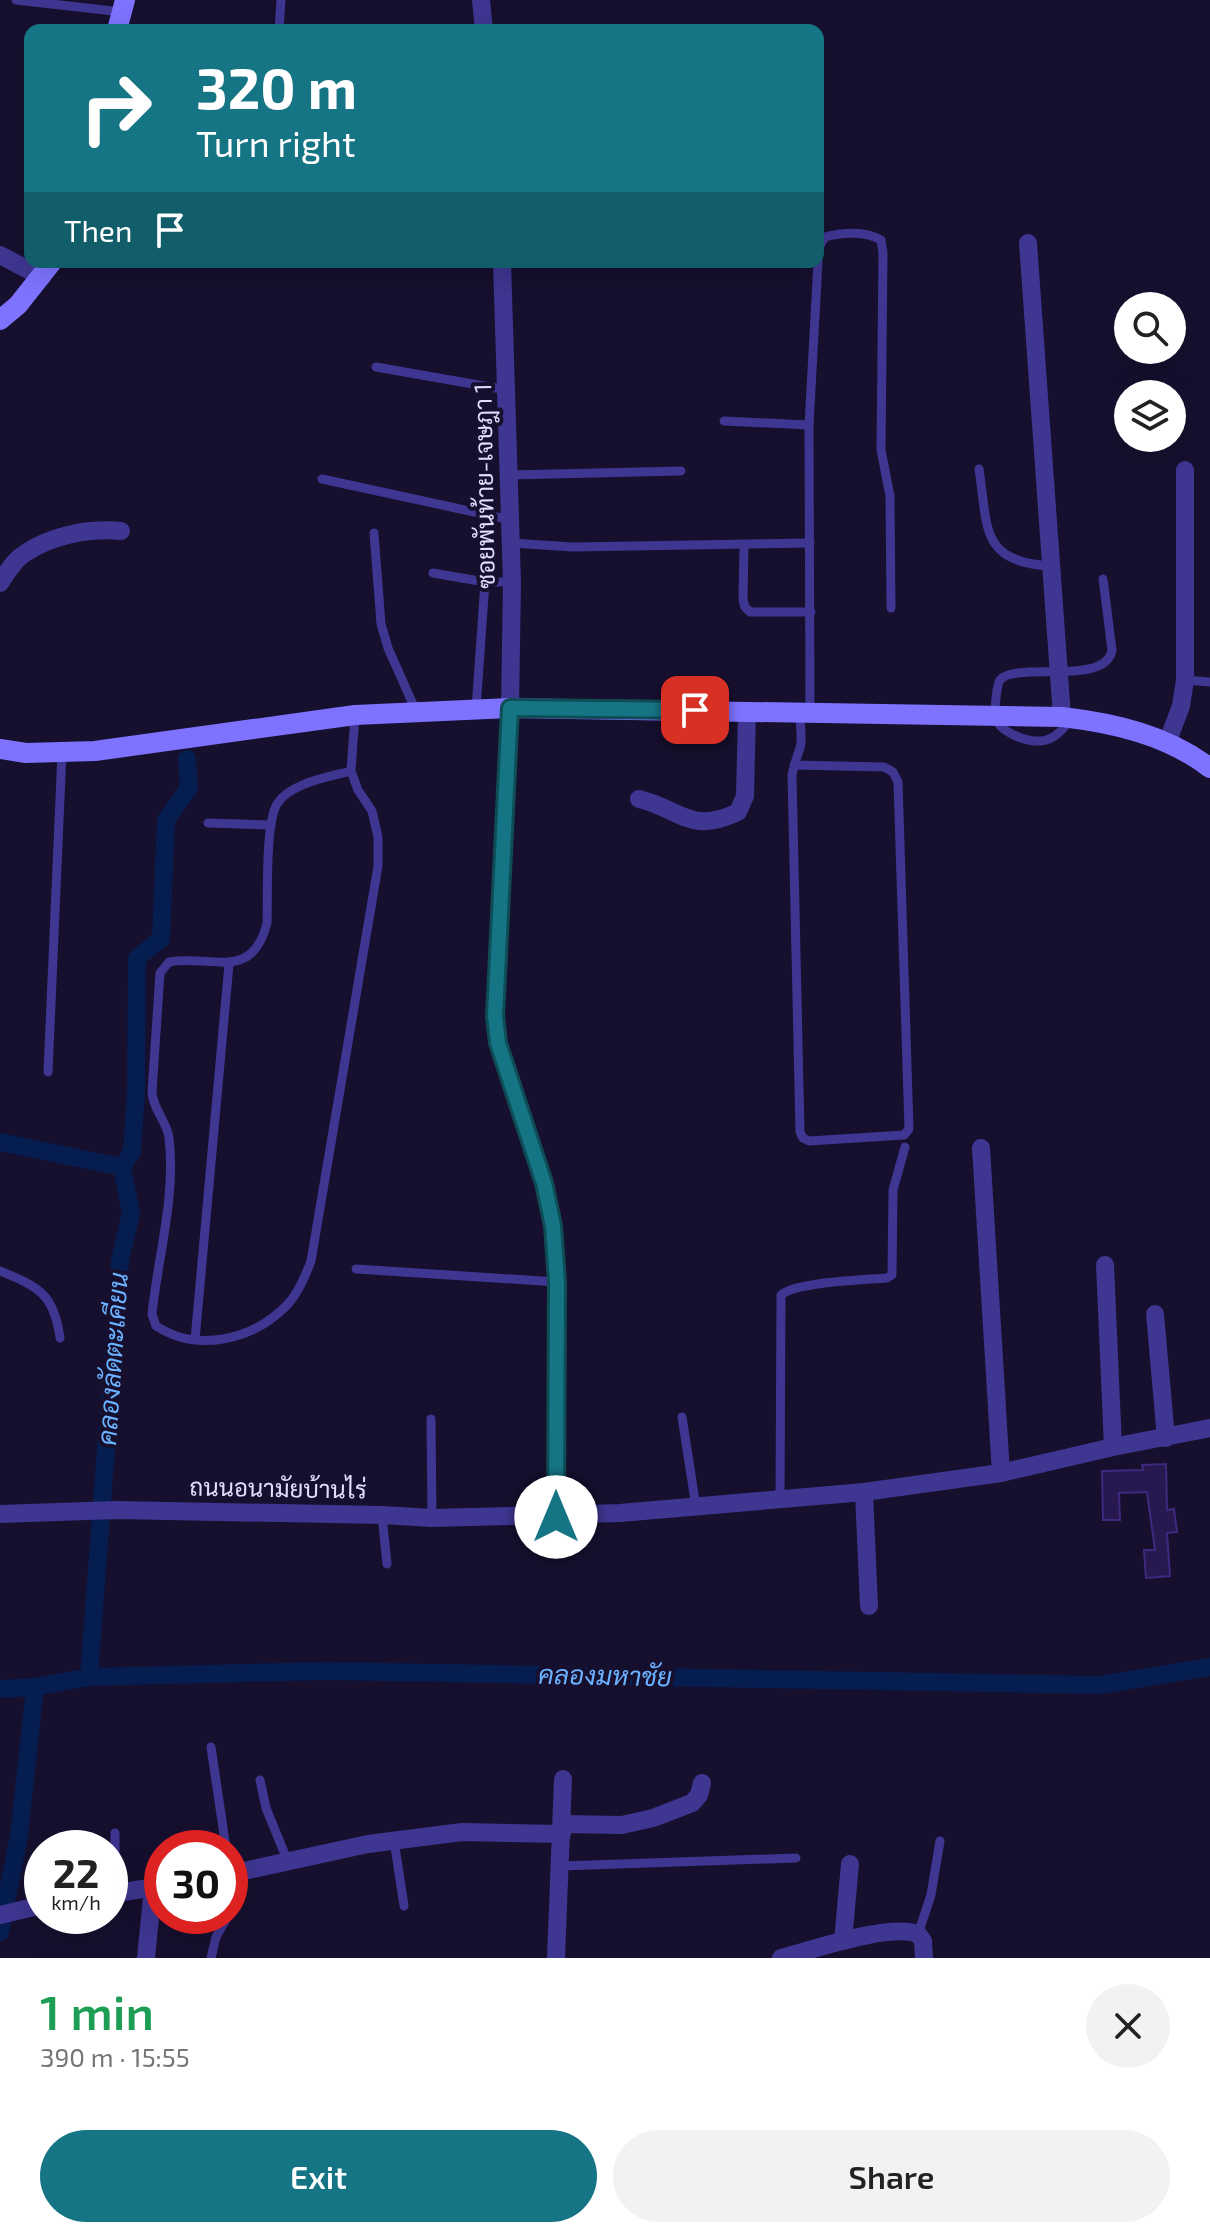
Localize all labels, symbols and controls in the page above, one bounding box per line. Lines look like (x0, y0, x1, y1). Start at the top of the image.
text: 320 m (196, 53, 357, 120)
icon: right (64, 56, 168, 160)
text: Turn right (196, 121, 356, 164)
icon: arrive (148, 208, 192, 252)
text: Then (64, 212, 132, 248)
map controls (1114, 292, 1186, 452)
button: search (1114, 292, 1186, 364)
button: layers (1114, 380, 1186, 452)
street label: ซอยพันท้าย-เจษฎา 1 (467, 383, 503, 589)
pin (661, 676, 729, 744)
icon: arrive (673, 688, 717, 732)
water label: คลองลัดตะเคียน (90, 1271, 133, 1446)
street label: ถนนอนามัยบ้านไร่ (189, 1471, 367, 1504)
position arrow (514, 1475, 598, 1559)
water label: คลองมหาชัย (538, 1658, 672, 1691)
speed limit sign: 30 (144, 1830, 248, 1934)
text: 22 (53, 1848, 99, 1896)
text: km/h (51, 1890, 101, 1914)
text: 1 min (40, 1982, 154, 2040)
button: close (1086, 1984, 1170, 2068)
text: 390 m · 15:55 (40, 2041, 190, 2072)
button: Exit (40, 2130, 597, 2222)
button: Share (613, 2130, 1170, 2222)

